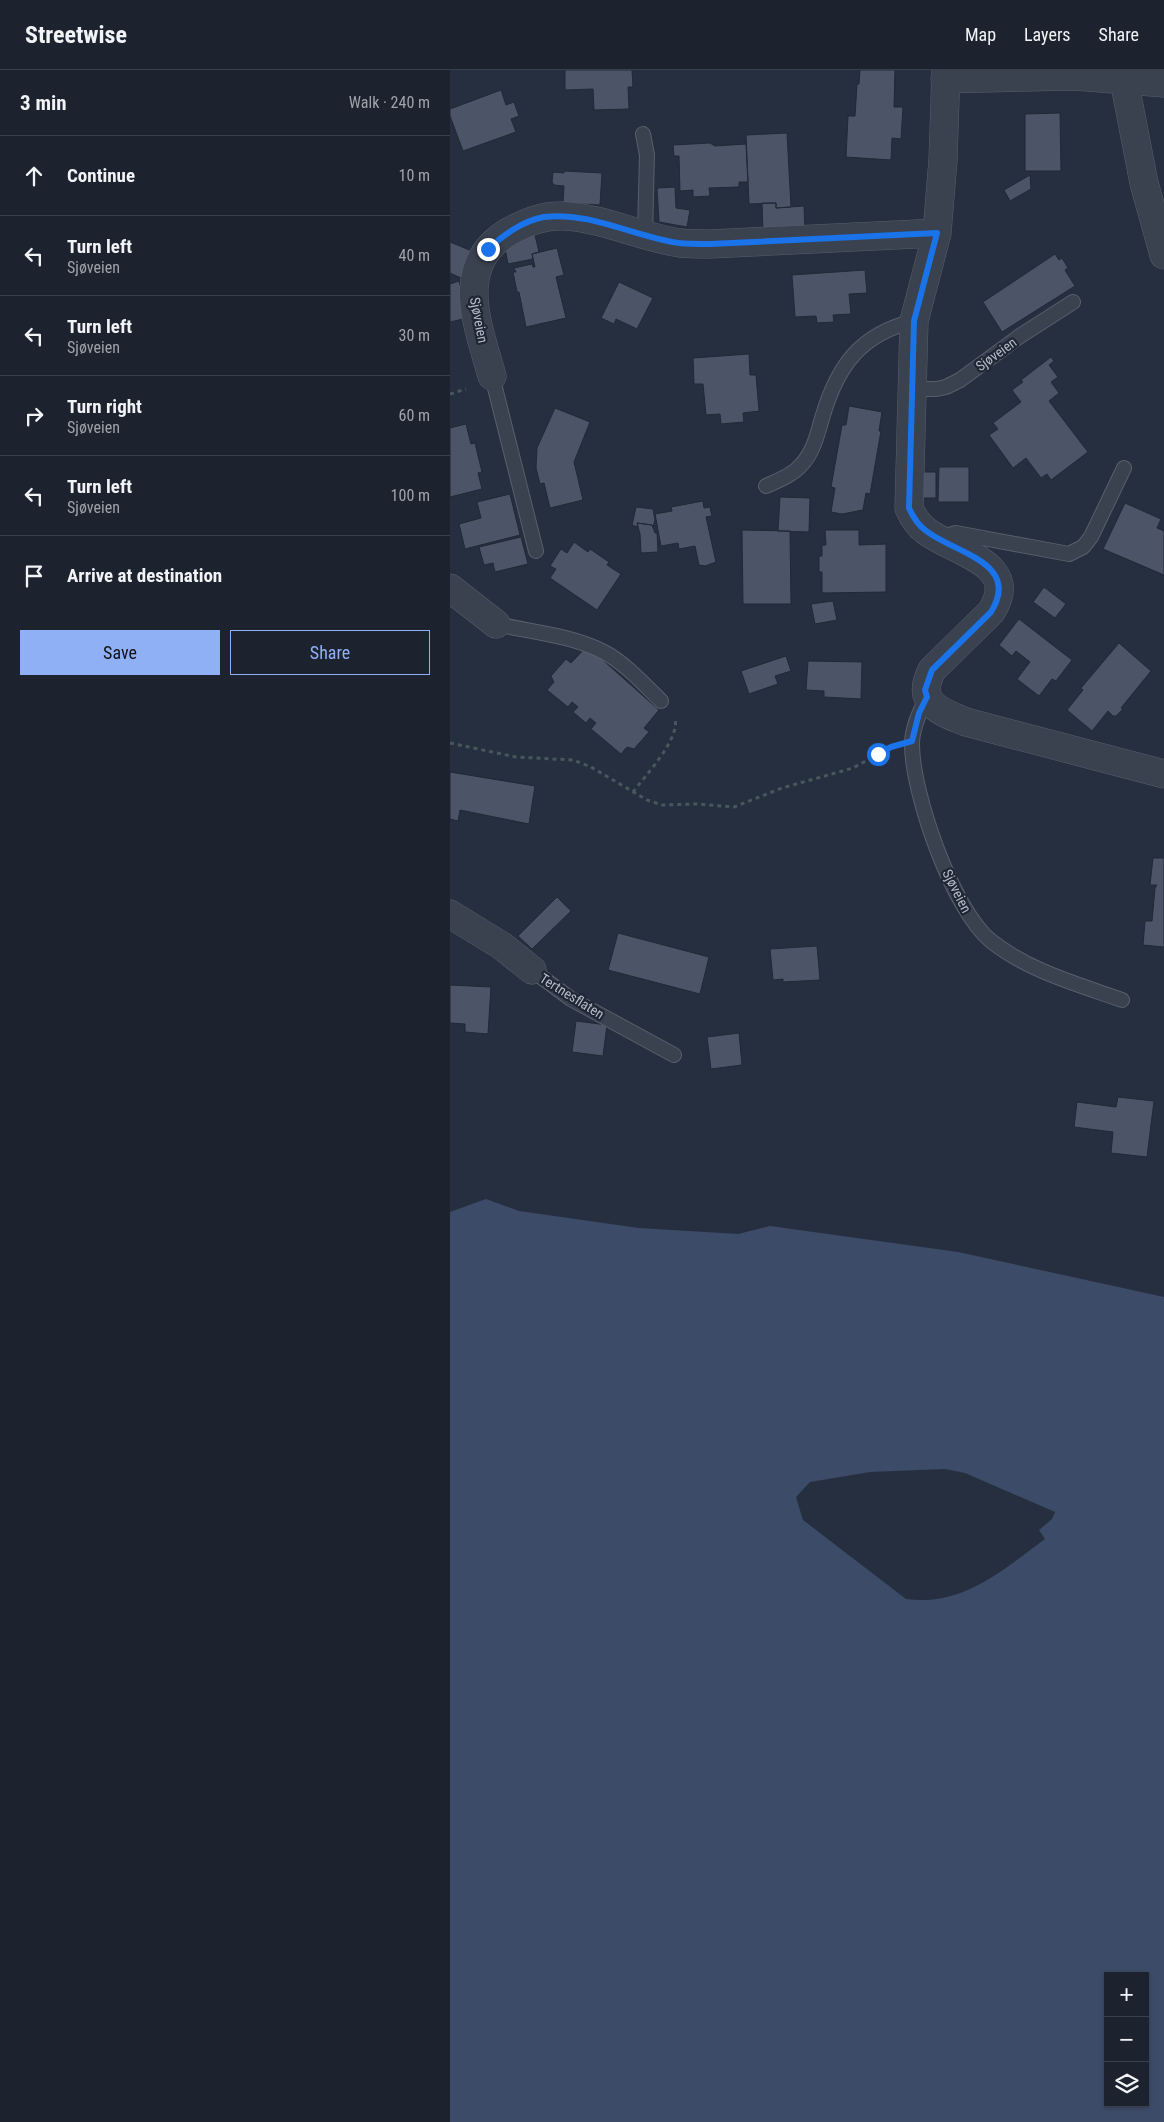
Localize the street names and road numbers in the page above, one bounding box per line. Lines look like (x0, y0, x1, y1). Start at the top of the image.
street label: Sjøveien (467, 296, 491, 344)
street label: Sjøveien (973, 334, 1019, 374)
street label: Sjøveien (939, 867, 975, 915)
street label: Tertnesflaten (537, 970, 607, 1022)

